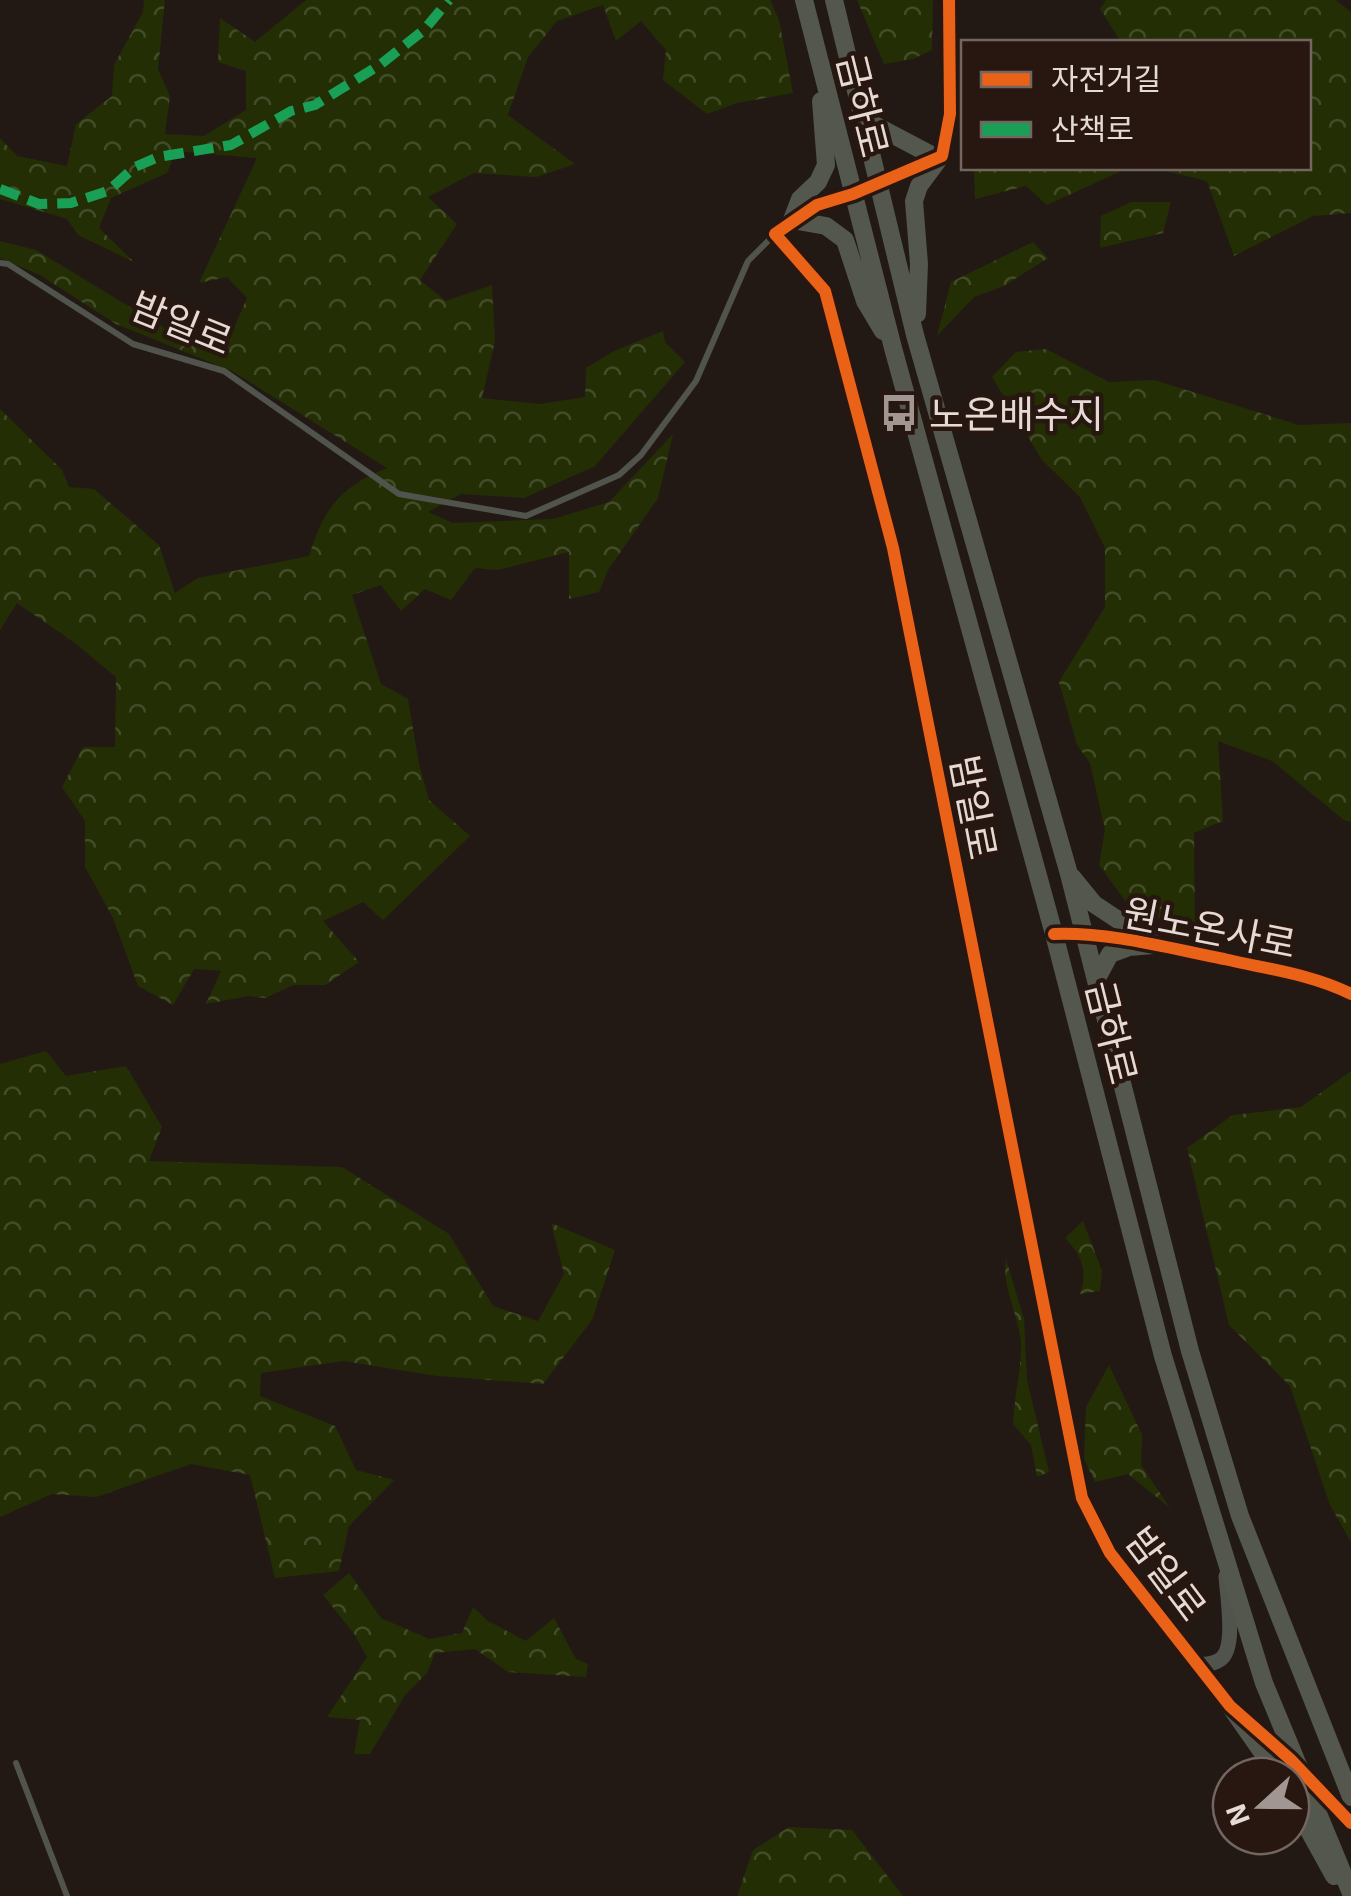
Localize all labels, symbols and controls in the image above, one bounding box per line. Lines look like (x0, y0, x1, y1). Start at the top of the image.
legend (961, 40, 1311, 170)
street label: 금하로 (829, 49, 899, 161)
text: 자전거길 (1051, 60, 1161, 96)
text: 산책로 (1051, 110, 1134, 146)
street label: 밤일로 (125, 281, 239, 363)
place label: 노온배수지 (929, 390, 1104, 436)
bus stop icon: 노온배수지 (878, 392, 920, 434)
street label: 밤일로 (942, 751, 1008, 863)
street label: 원노온사로 (1120, 888, 1300, 966)
street label: 금하로 (1078, 976, 1148, 1088)
street label: 밤일로 (1117, 1517, 1217, 1629)
north arrow (1211, 1756, 1311, 1856)
text: N (1217, 1800, 1256, 1831)

